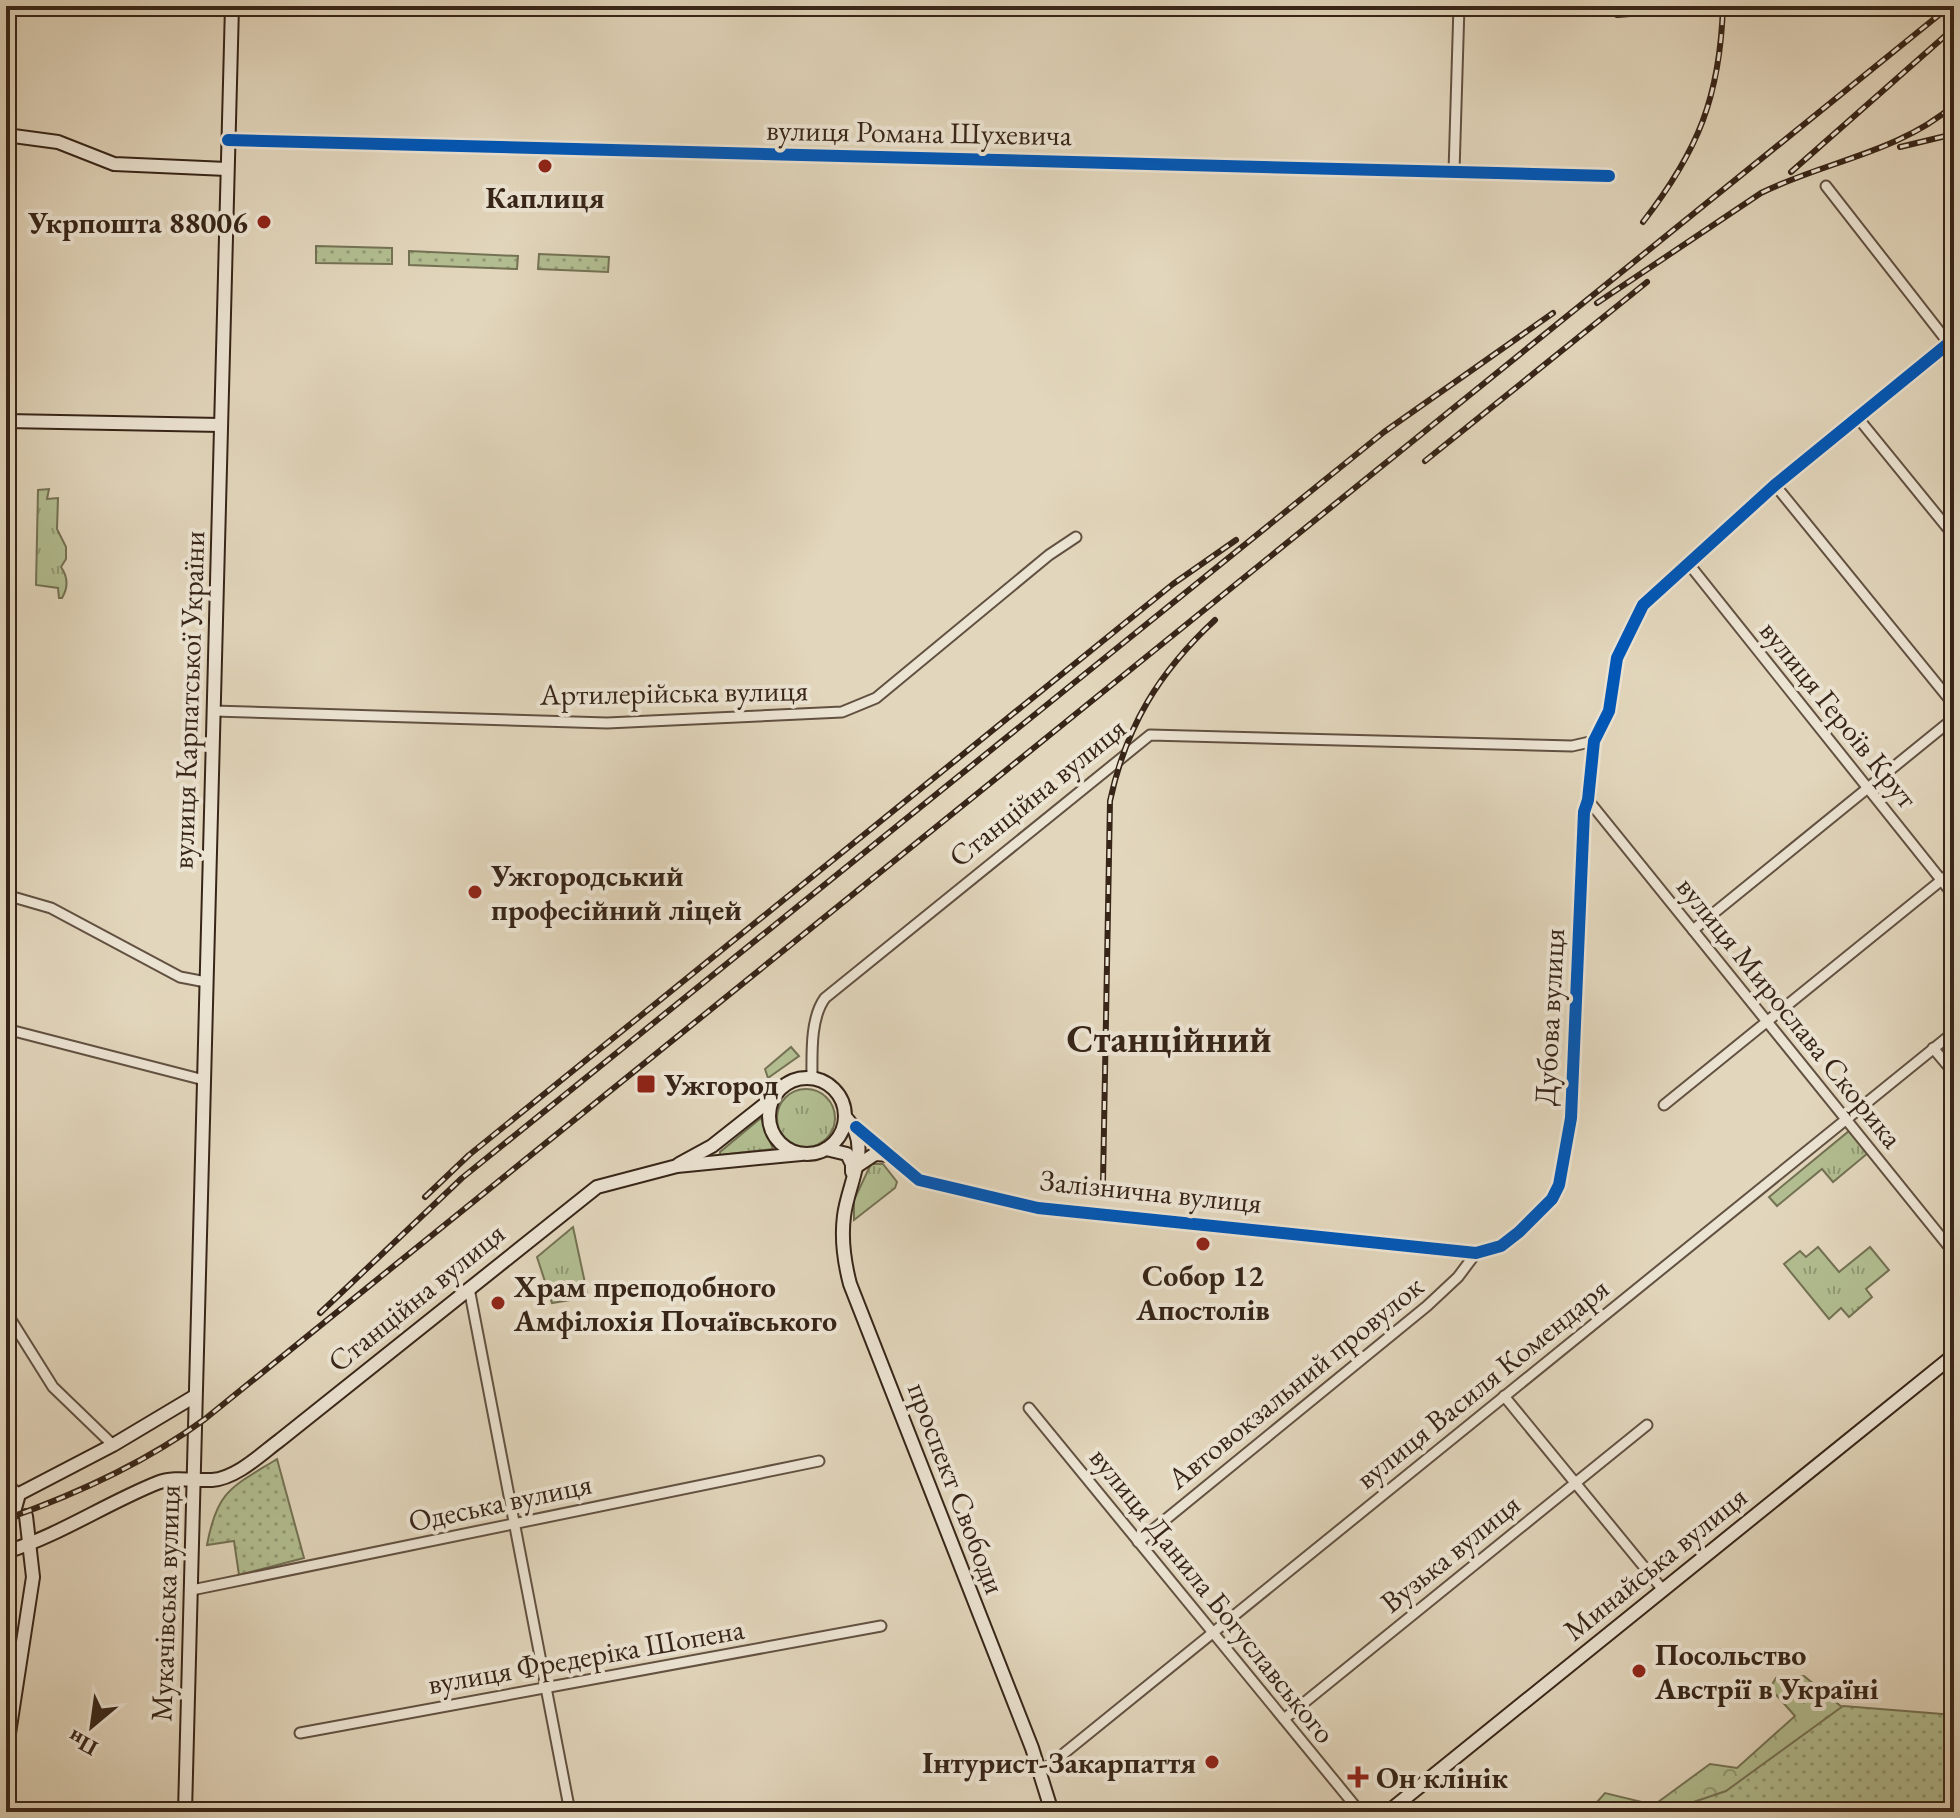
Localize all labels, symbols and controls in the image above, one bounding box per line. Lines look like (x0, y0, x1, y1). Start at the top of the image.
street label: вулиця Романа Шухевича (766, 110, 1072, 154)
marker: Каплиця (536, 157, 554, 175)
place label: Каплиця (485, 178, 605, 217)
place label: Укрпошта 88006 (27, 203, 248, 242)
marker: Укрпошта 88006 (255, 213, 273, 231)
street label: вулиця Карпатської України (163, 530, 213, 870)
street label: вулиця Героїв Крут (1751, 612, 1927, 816)
street label: Артилерійська вулиця (538, 670, 809, 714)
street label: Станційна вулиця (940, 709, 1134, 875)
place label: Ужгородський професійний ліцей (490, 856, 742, 929)
street label: вулиця Мирослава Скорика (1668, 868, 1912, 1156)
marker: Ужгородський професійний ліцей (466, 883, 484, 901)
street label: Дубова вулиця (1525, 927, 1573, 1107)
district label: Станційний (1067, 1014, 1271, 1063)
place label: Ужгород (663, 1065, 779, 1104)
marker: Ужгород (635, 1073, 657, 1095)
street label: Залізнична вулиця (1038, 1160, 1264, 1222)
street label: Станційна вулиця (319, 1214, 513, 1380)
marker: Собор 12 Апостолів (1194, 1235, 1212, 1253)
place label: Собор 12 Апостолів (1135, 1256, 1270, 1329)
place label: Храм преподобного Амфілохія Почаївського (513, 1267, 837, 1340)
street label: Автовокзальний провулок (1158, 1267, 1431, 1498)
street label: вулиця Василя Комендаря (1347, 1269, 1617, 1497)
marker: Храм преподобного Амфілохія Почаївського (489, 1294, 507, 1312)
street label: проспект Свободи (899, 1377, 1015, 1599)
street label: вулиця Данила Богуславського (1081, 1439, 1345, 1751)
street label: Одеська вулиця (405, 1464, 595, 1540)
street label: Минайська вулиця (1555, 1477, 1755, 1649)
street label: Мукачівська вулиця (141, 1484, 189, 1722)
street label: Вузька вулиця (1372, 1485, 1528, 1621)
street label: вулиця Фредеріка Шопена (425, 1609, 747, 1703)
place label: Посольство Австрії в Україні (1654, 1635, 1879, 1708)
marker: Посольство Австрії в Україні (1630, 1662, 1648, 1680)
north arrow (52, 1686, 132, 1766)
text: Пн (62, 1723, 103, 1763)
place label: Інтурист-Закарпаття (922, 1743, 1196, 1782)
marker: Інтурист-Закарпаття (1203, 1753, 1221, 1771)
place label: Он клінік (1376, 1758, 1508, 1797)
marker: Он клінік (1347, 1766, 1369, 1788)

